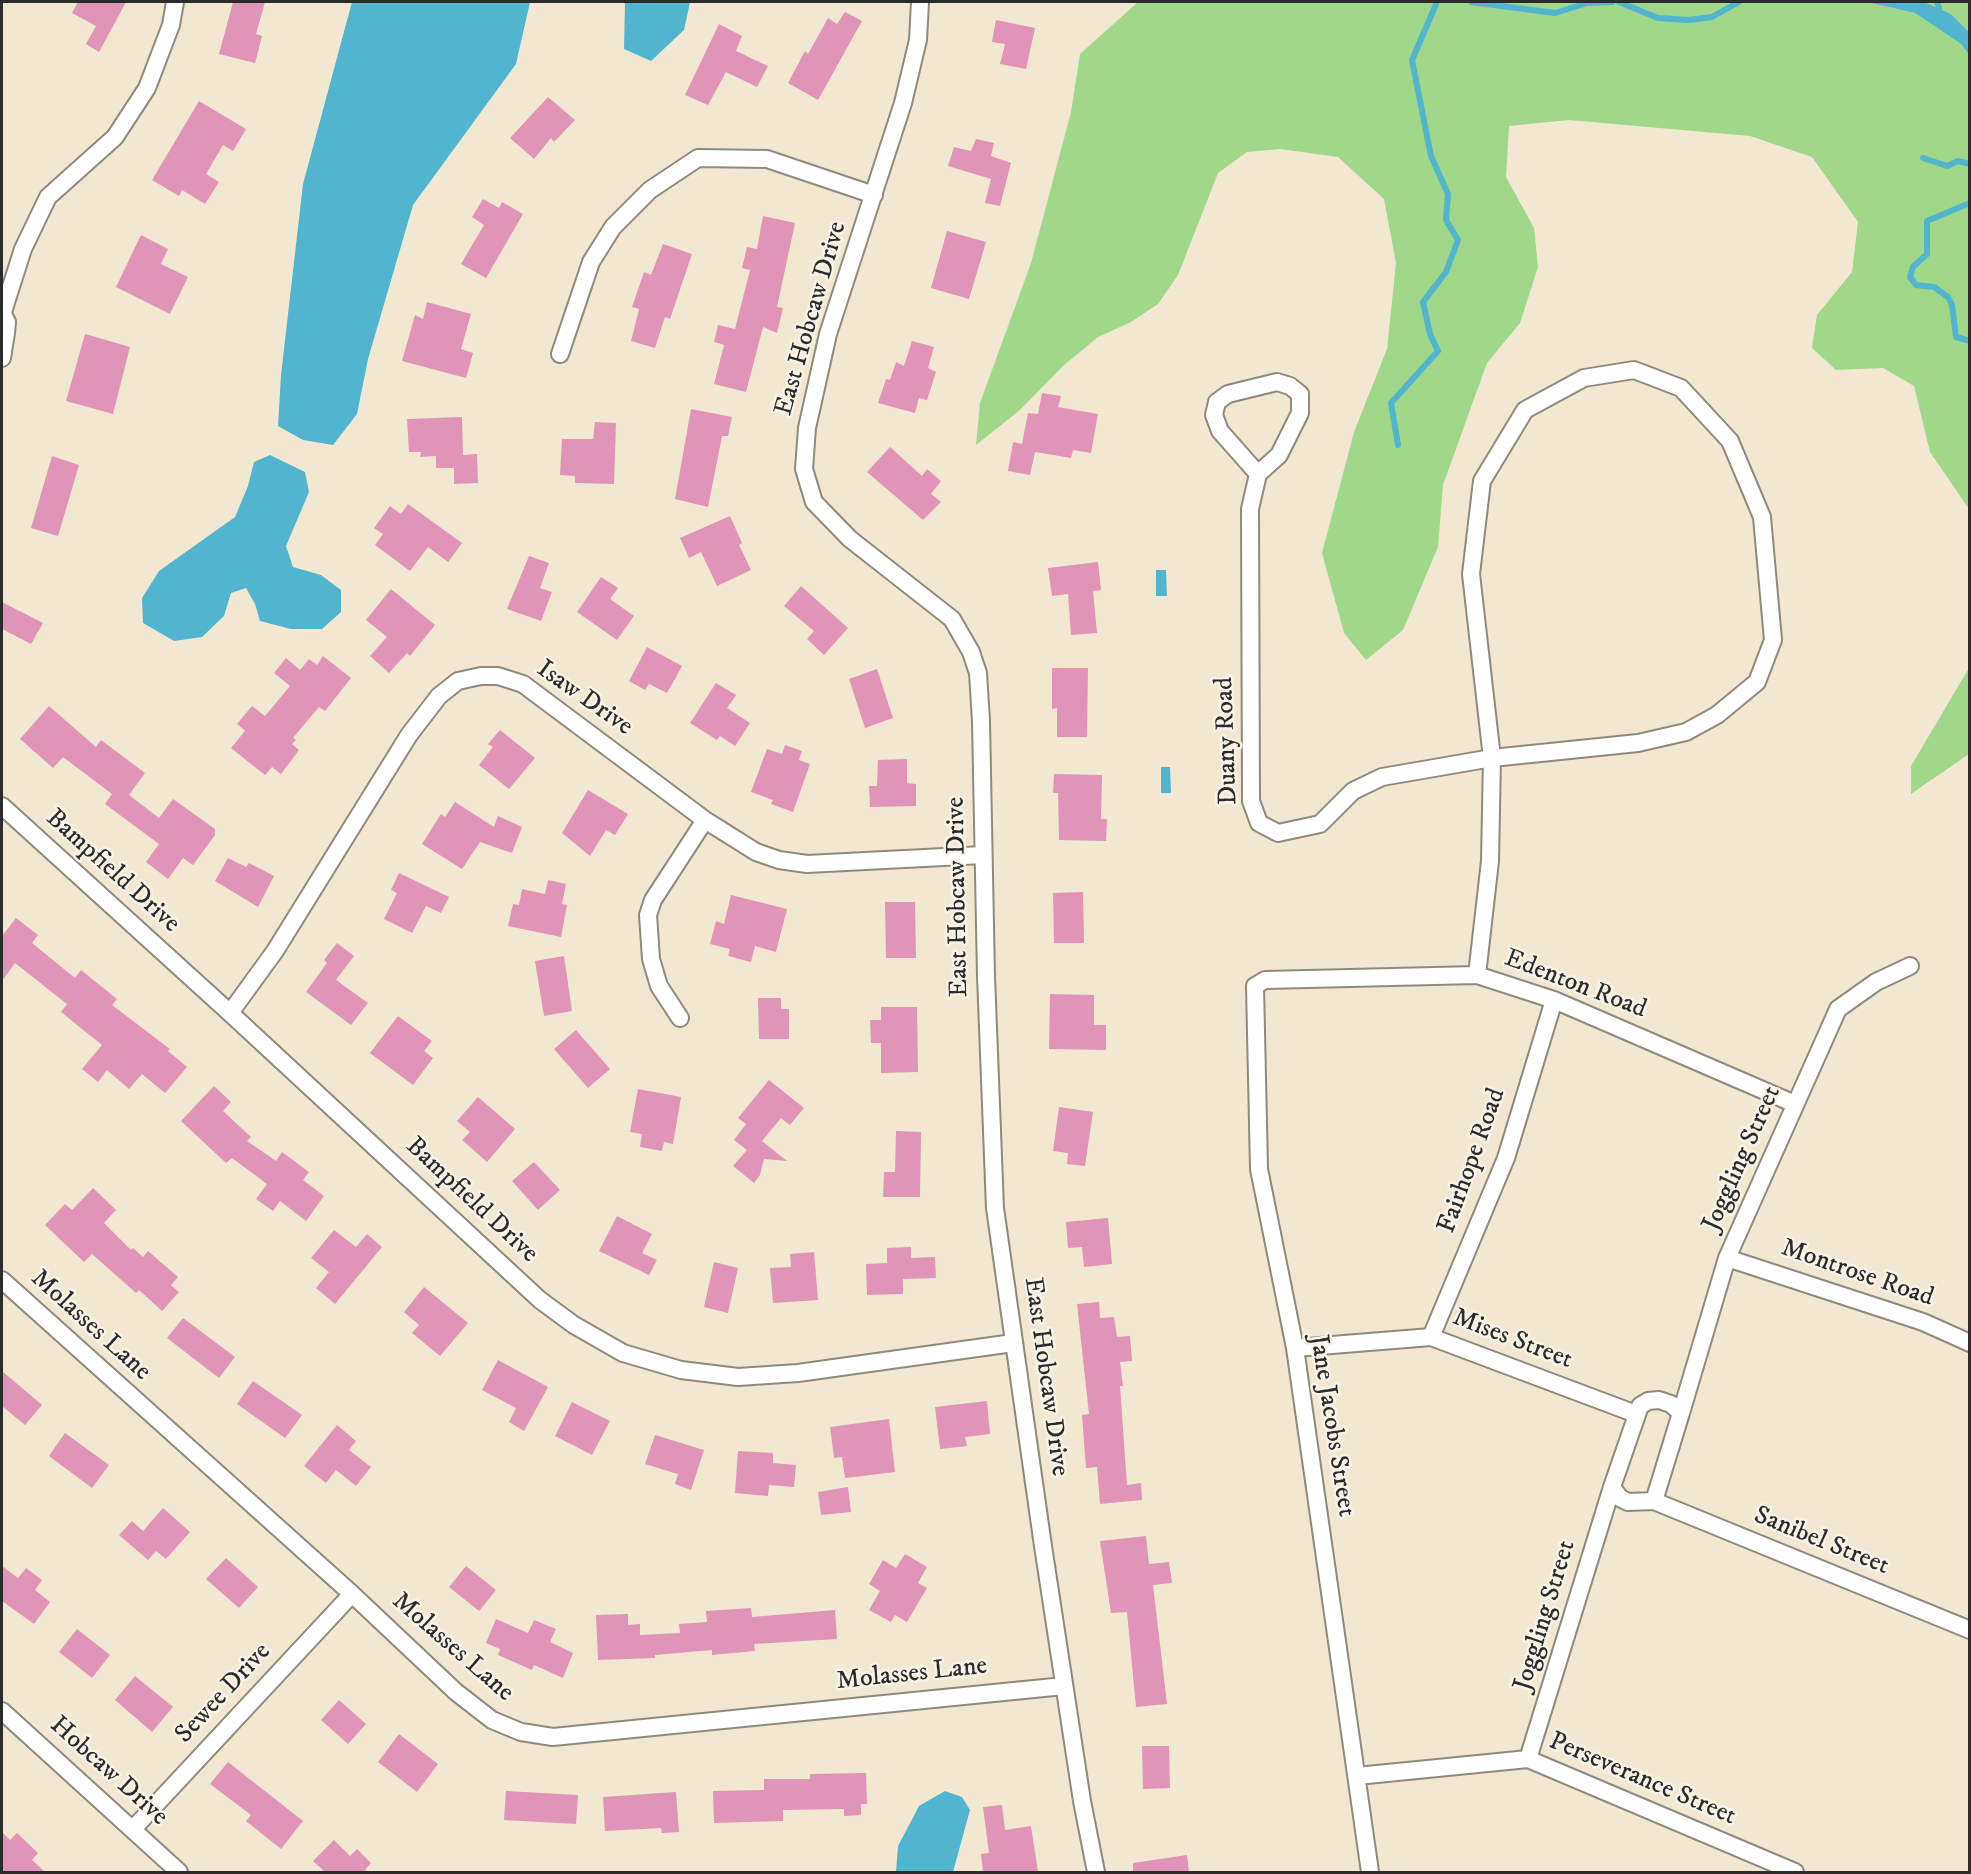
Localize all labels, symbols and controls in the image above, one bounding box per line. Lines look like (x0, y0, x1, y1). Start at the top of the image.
street label: East Hobcaw Drive (769, 218, 855, 420)
street label: Isaw Drive (530, 655, 638, 743)
street label: Duany Road (1210, 676, 1246, 806)
street label: East Hobcaw Drive (942, 796, 976, 998)
street label: Bampfield Drive (38, 804, 186, 940)
street label: Edenton Road (1500, 944, 1650, 1026)
street label: Joggling Street (1697, 1082, 1789, 1236)
street label: Fairhope Road (1432, 1084, 1514, 1238)
street label: Bampfield Drive (398, 1132, 544, 1270)
street label: Montrose Road (1777, 1233, 1937, 1315)
street label: Molasses Lane (23, 1264, 157, 1388)
street label: East Hobcaw Drive (1016, 1276, 1074, 1478)
street label: Mises Street (1448, 1303, 1576, 1377)
street label: Jane Jacobs Street (1301, 1333, 1361, 1519)
street label: Sanibel Street (1749, 1501, 1893, 1583)
street label: Joggling Street (1508, 1537, 1584, 1695)
street label: Molasses Lane (385, 1587, 519, 1709)
street label: Sewee Drive (170, 1637, 278, 1751)
street label: Molasses Lane (835, 1652, 989, 1698)
street label: Hobcaw Drive (42, 1711, 174, 1833)
street label: Perseverance Street (1544, 1727, 1740, 1833)

